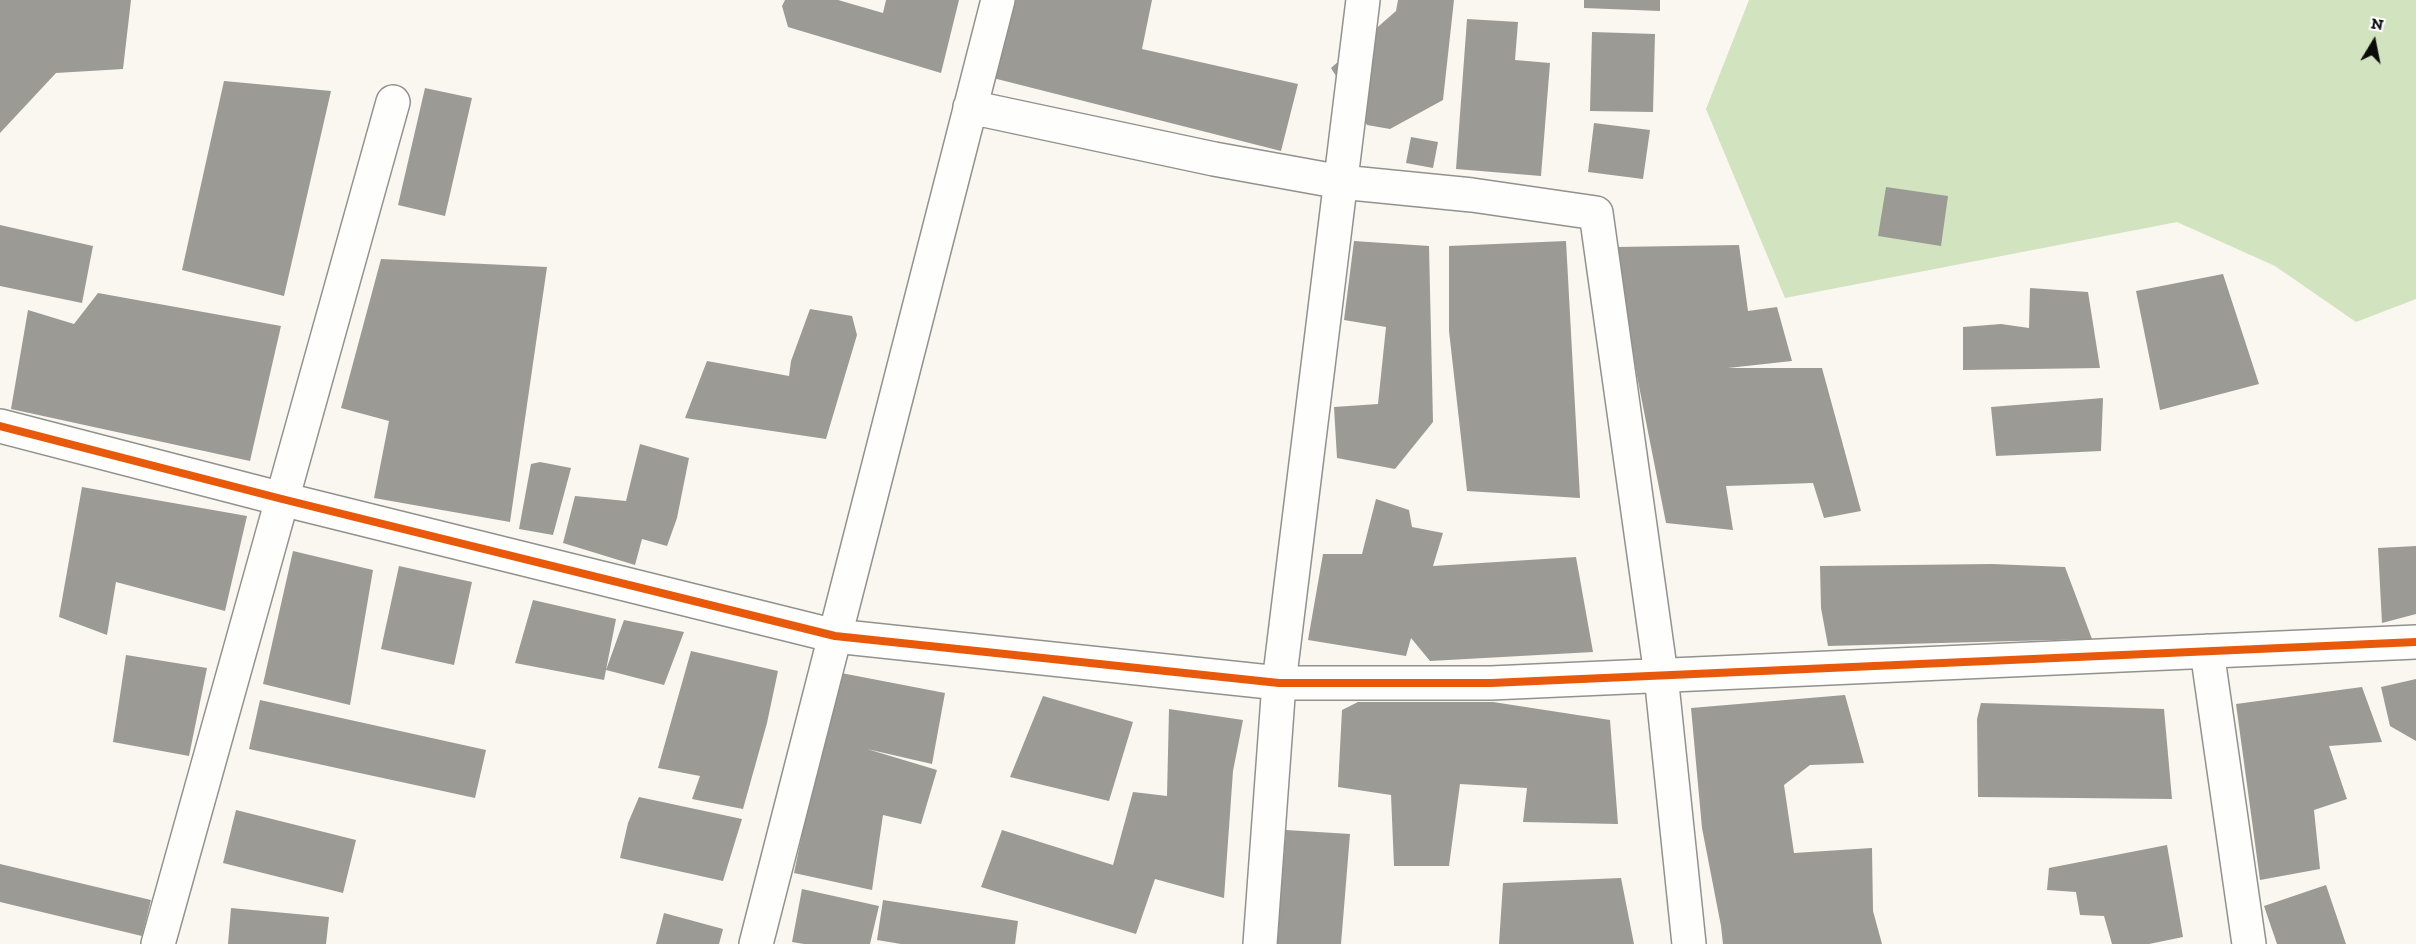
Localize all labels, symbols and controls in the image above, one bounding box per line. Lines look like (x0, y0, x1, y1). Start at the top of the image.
north arrow (2344, 12, 2404, 72)
text: N (2370, 13, 2385, 34)

